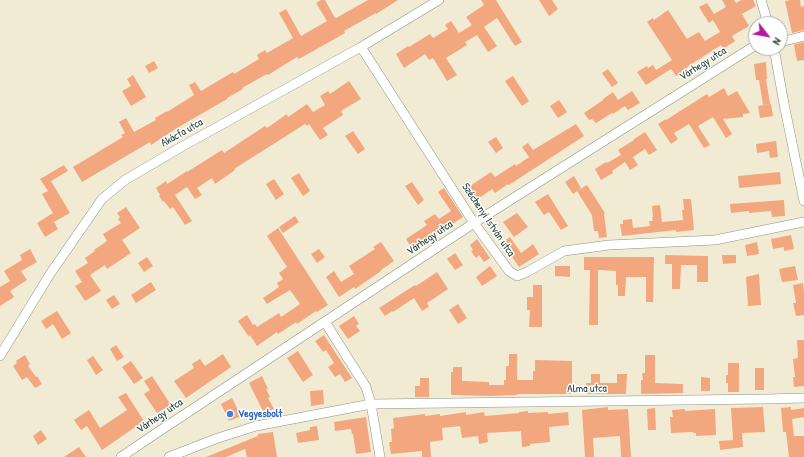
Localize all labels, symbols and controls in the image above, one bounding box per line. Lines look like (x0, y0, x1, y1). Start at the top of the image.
north arrow (748, 16, 788, 56)
text: N (770, 36, 785, 48)
street label: Várhegy utca (677, 44, 729, 84)
street label: Akácfa utca (159, 116, 205, 150)
street label: Széchenyi István utca (459, 181, 517, 259)
street label: Várhegy utca (405, 218, 455, 258)
street label: Alma utca (567, 382, 607, 396)
street label: Várhegy utca (135, 396, 185, 436)
place label: Vegyesbolt (238, 407, 282, 421)
marker: Vegyesbolt (225, 409, 235, 419)

